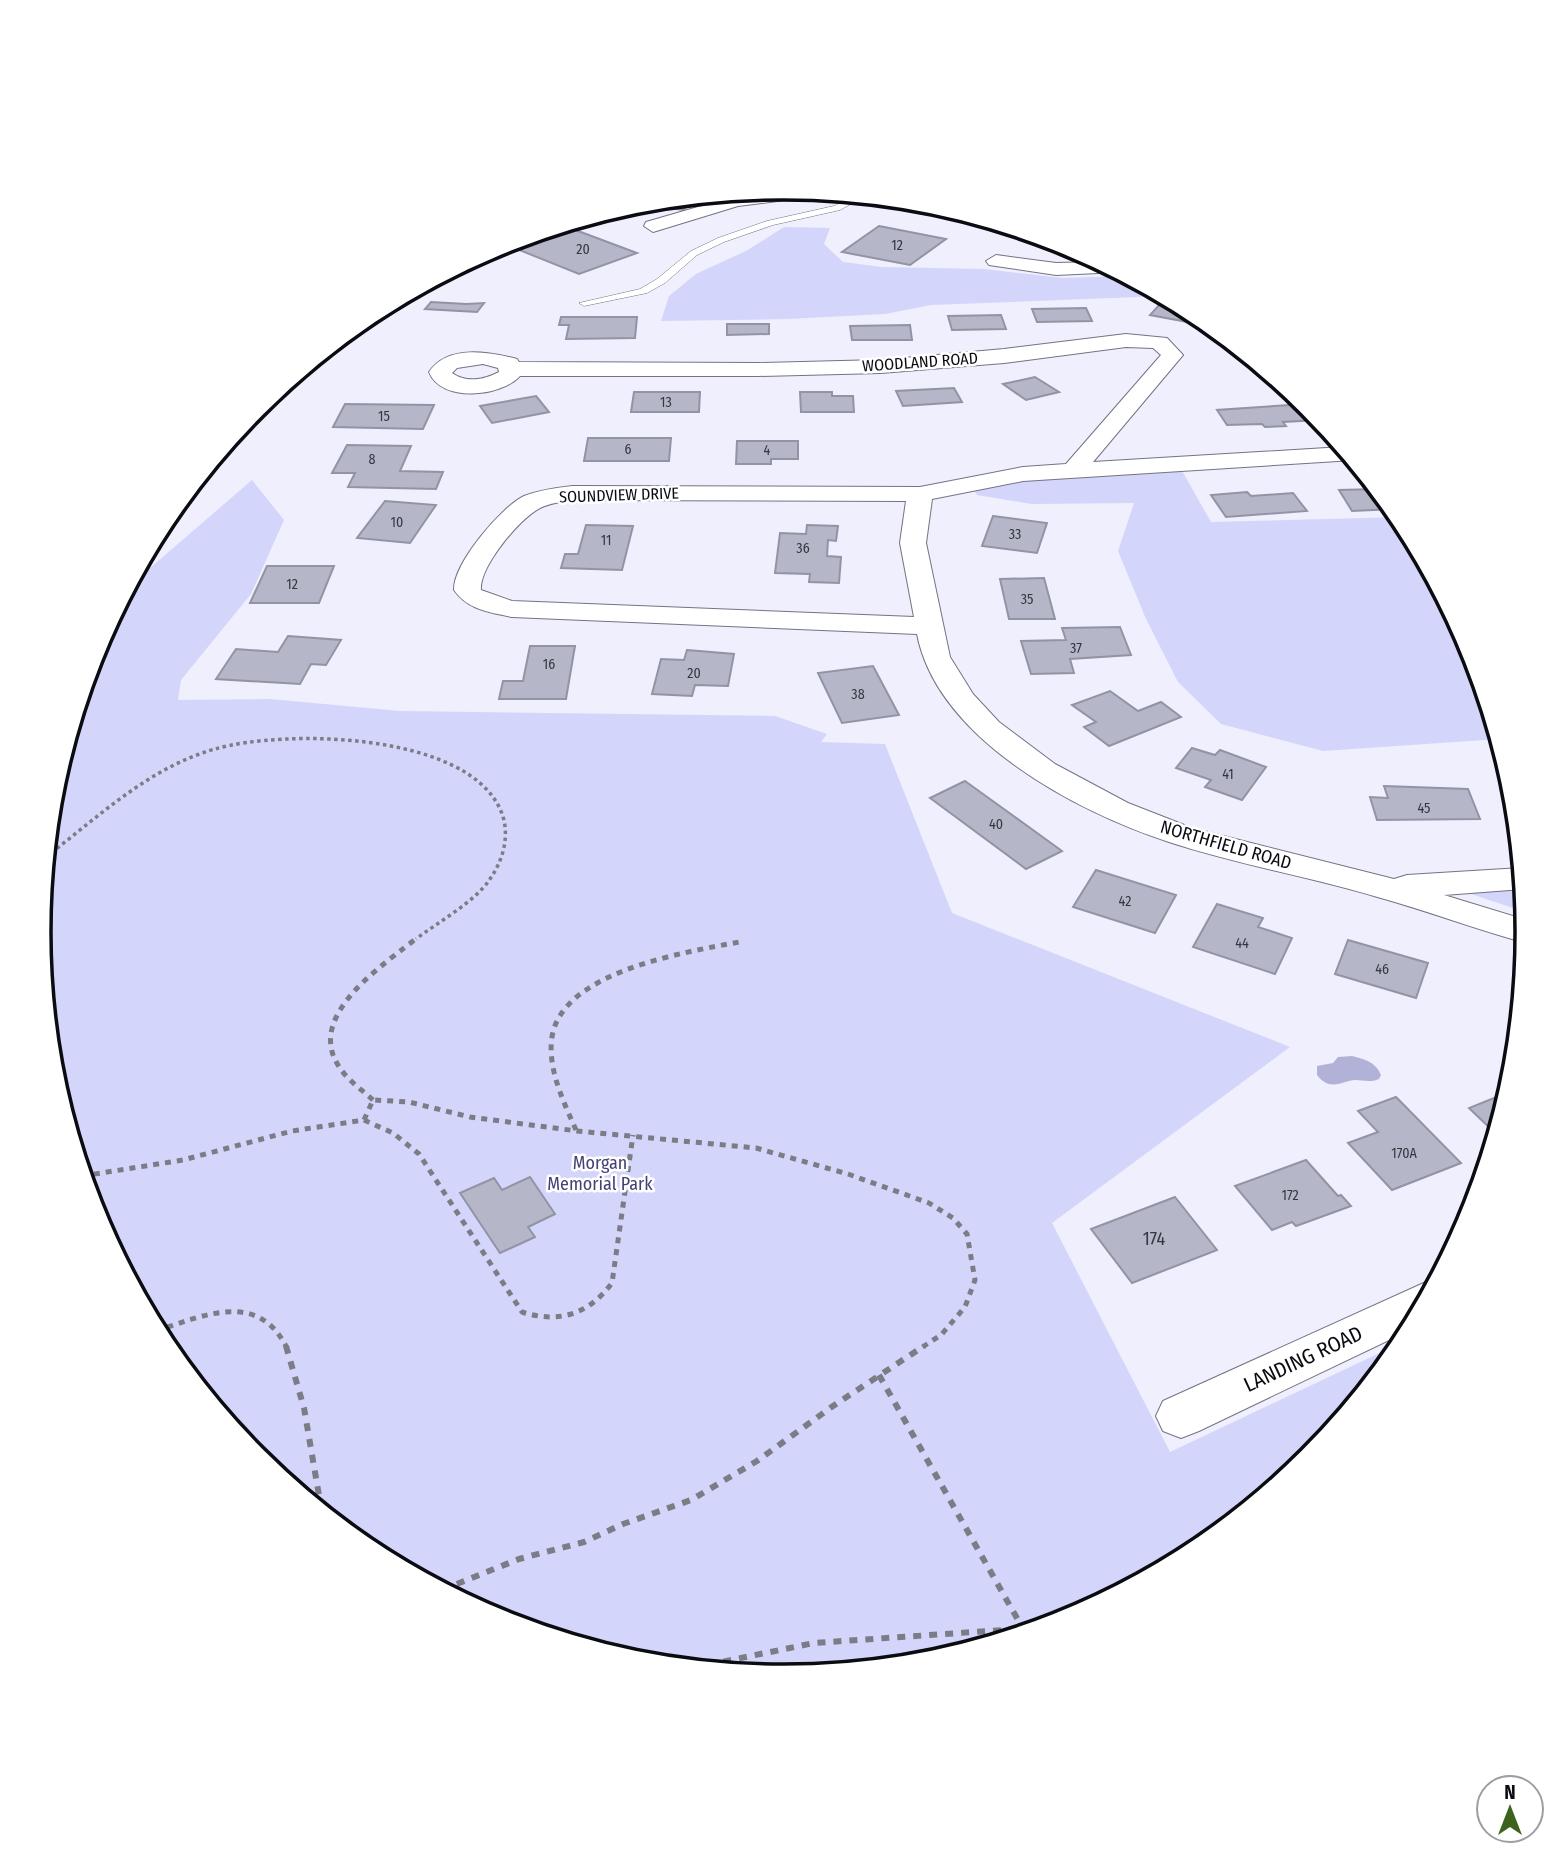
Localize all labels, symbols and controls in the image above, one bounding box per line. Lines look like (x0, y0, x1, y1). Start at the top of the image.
house number: 12 (891, 237, 903, 254)
house number: 20 (576, 241, 590, 258)
street label: WOODLAND ROAD (862, 348, 978, 376)
house number: 13 (660, 394, 672, 411)
house number: 15 (378, 408, 390, 425)
house number: 6 (625, 441, 632, 458)
house number: 4 (764, 442, 771, 459)
house number: 8 (369, 451, 376, 468)
street label: SOUNDVIEW DRIVE (559, 483, 679, 507)
house number: 10 (391, 514, 403, 531)
house number: 33 (1009, 526, 1021, 543)
house number: 11 (601, 532, 611, 549)
house number: 36 (796, 540, 810, 557)
house number: 12 (286, 576, 298, 593)
house number: 35 (1021, 591, 1033, 608)
house number: 37 (1070, 640, 1082, 657)
house number: 16 (543, 656, 555, 673)
house number: 20 (687, 665, 701, 682)
house number: 38 (851, 686, 865, 703)
house number: 41 (1222, 766, 1234, 783)
house number: 45 (1417, 800, 1431, 817)
house number: 40 (989, 816, 1003, 833)
street label: NORTHFIELD ROAD (1158, 816, 1294, 874)
house number: 42 (1119, 893, 1131, 910)
house number: 44 (1235, 935, 1249, 952)
house number: 46 (1375, 961, 1389, 978)
house number: 170A (1391, 1145, 1417, 1162)
park label: Morgan Memorial Park (547, 1152, 653, 1195)
house number: 172 (1281, 1187, 1299, 1204)
house number: 174 (1143, 1228, 1165, 1250)
street label: LANDING ROAD (1240, 1320, 1366, 1398)
north arrow (1475, 1774, 1545, 1844)
text: N (1504, 1781, 1516, 1804)

